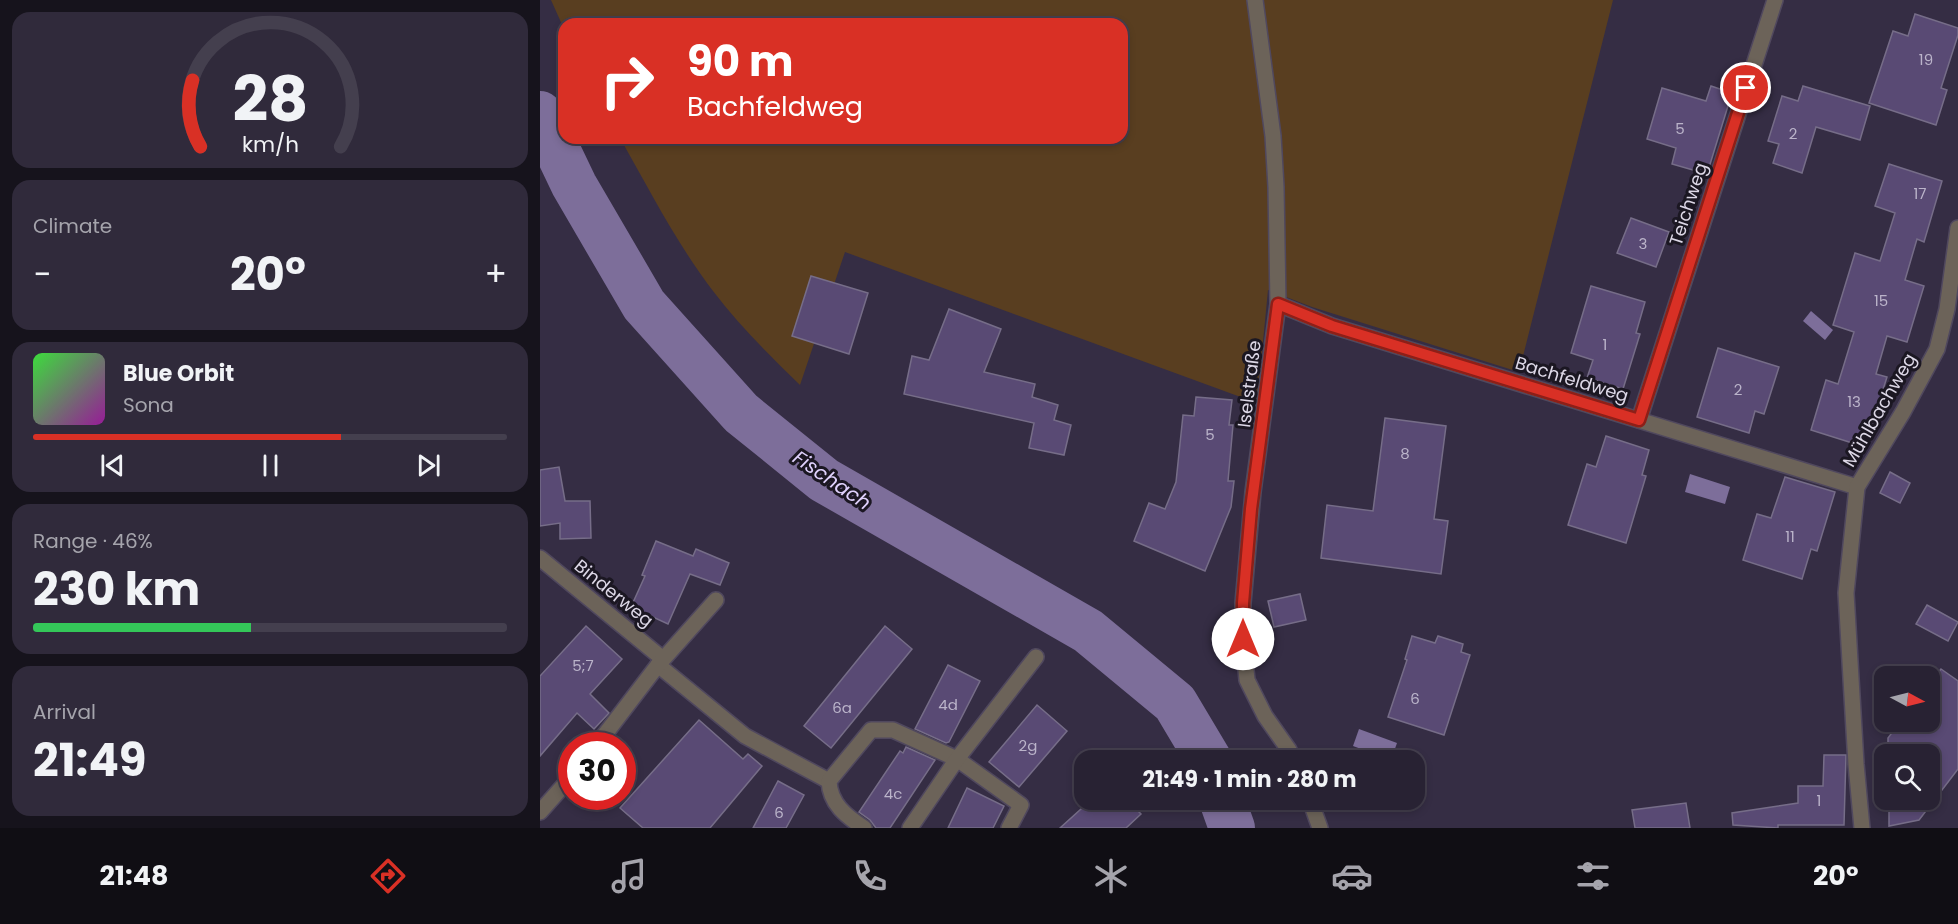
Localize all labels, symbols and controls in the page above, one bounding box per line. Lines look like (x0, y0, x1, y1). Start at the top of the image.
text: 90 m (687, 32, 794, 91)
icon: right (588, 42, 666, 120)
house number: 19 (1919, 49, 1933, 70)
text: 28 (232, 55, 308, 143)
pin (1720, 62, 1771, 113)
icon: arrive (1729, 71, 1762, 104)
text: Bachfeldweg (687, 88, 863, 125)
house number: 5 (1675, 118, 1685, 139)
house number: 2 (1789, 123, 1797, 144)
text: km/h (241, 129, 299, 160)
street label: Teichweg (1663, 159, 1713, 249)
house number: 17 (1914, 183, 1927, 204)
text: Climate (33, 212, 112, 240)
house number: 3 (1639, 233, 1647, 254)
text: 20° (230, 243, 306, 306)
text: − (33, 251, 51, 298)
text: + (484, 251, 507, 298)
house number: 15 (1874, 290, 1888, 311)
house number: 1 (1603, 334, 1607, 355)
street label: Iselstraße (1231, 339, 1267, 429)
street label: Mühlbachweg (1836, 348, 1922, 472)
street label: Bachfeldweg (1512, 350, 1632, 408)
text: Blue Orbit (123, 358, 234, 389)
house number: 2 (1734, 379, 1742, 400)
text: Sona (123, 391, 174, 419)
house number: 13 (1847, 391, 1861, 412)
house number: 5 (1205, 424, 1215, 445)
house number: 8 (1400, 443, 1410, 464)
water label: Fischach (787, 444, 877, 516)
icon: previous (96, 449, 129, 482)
icon: pause (254, 449, 287, 482)
icon: next (412, 449, 445, 482)
house number: 11 (1785, 526, 1795, 547)
text: Range · 46% (33, 527, 153, 555)
street label: Binderweg (569, 553, 659, 633)
text: 230 km (33, 558, 200, 621)
position arrow (1211, 607, 1275, 671)
house number: 5;7 (572, 655, 594, 676)
north arrow (1874, 666, 1940, 732)
map controls (1874, 666, 1940, 810)
house number: 6 (1410, 688, 1420, 709)
house number: 4d (938, 694, 958, 715)
house number: 6a (832, 697, 852, 718)
text: Arrival (33, 698, 96, 726)
text: 21:49 (33, 729, 147, 792)
speed limit sign: 30 (558, 732, 636, 810)
house number: 2g (1019, 735, 1037, 756)
button: search (1874, 744, 1940, 810)
text: 21:49 · 1 min · 280 m (1143, 764, 1357, 795)
house number: 4c (884, 783, 902, 804)
house number: 1 (1817, 790, 1821, 811)
house number: 6 (774, 802, 784, 823)
icon: directions (367, 855, 409, 897)
icon: music (608, 855, 650, 897)
icon: phone (849, 855, 891, 897)
icon: climate (1090, 855, 1132, 897)
icon: car (1331, 855, 1373, 897)
icon: filters (1572, 855, 1614, 897)
text: 21:48 (99, 857, 168, 894)
text: 20° (1813, 857, 1858, 894)

